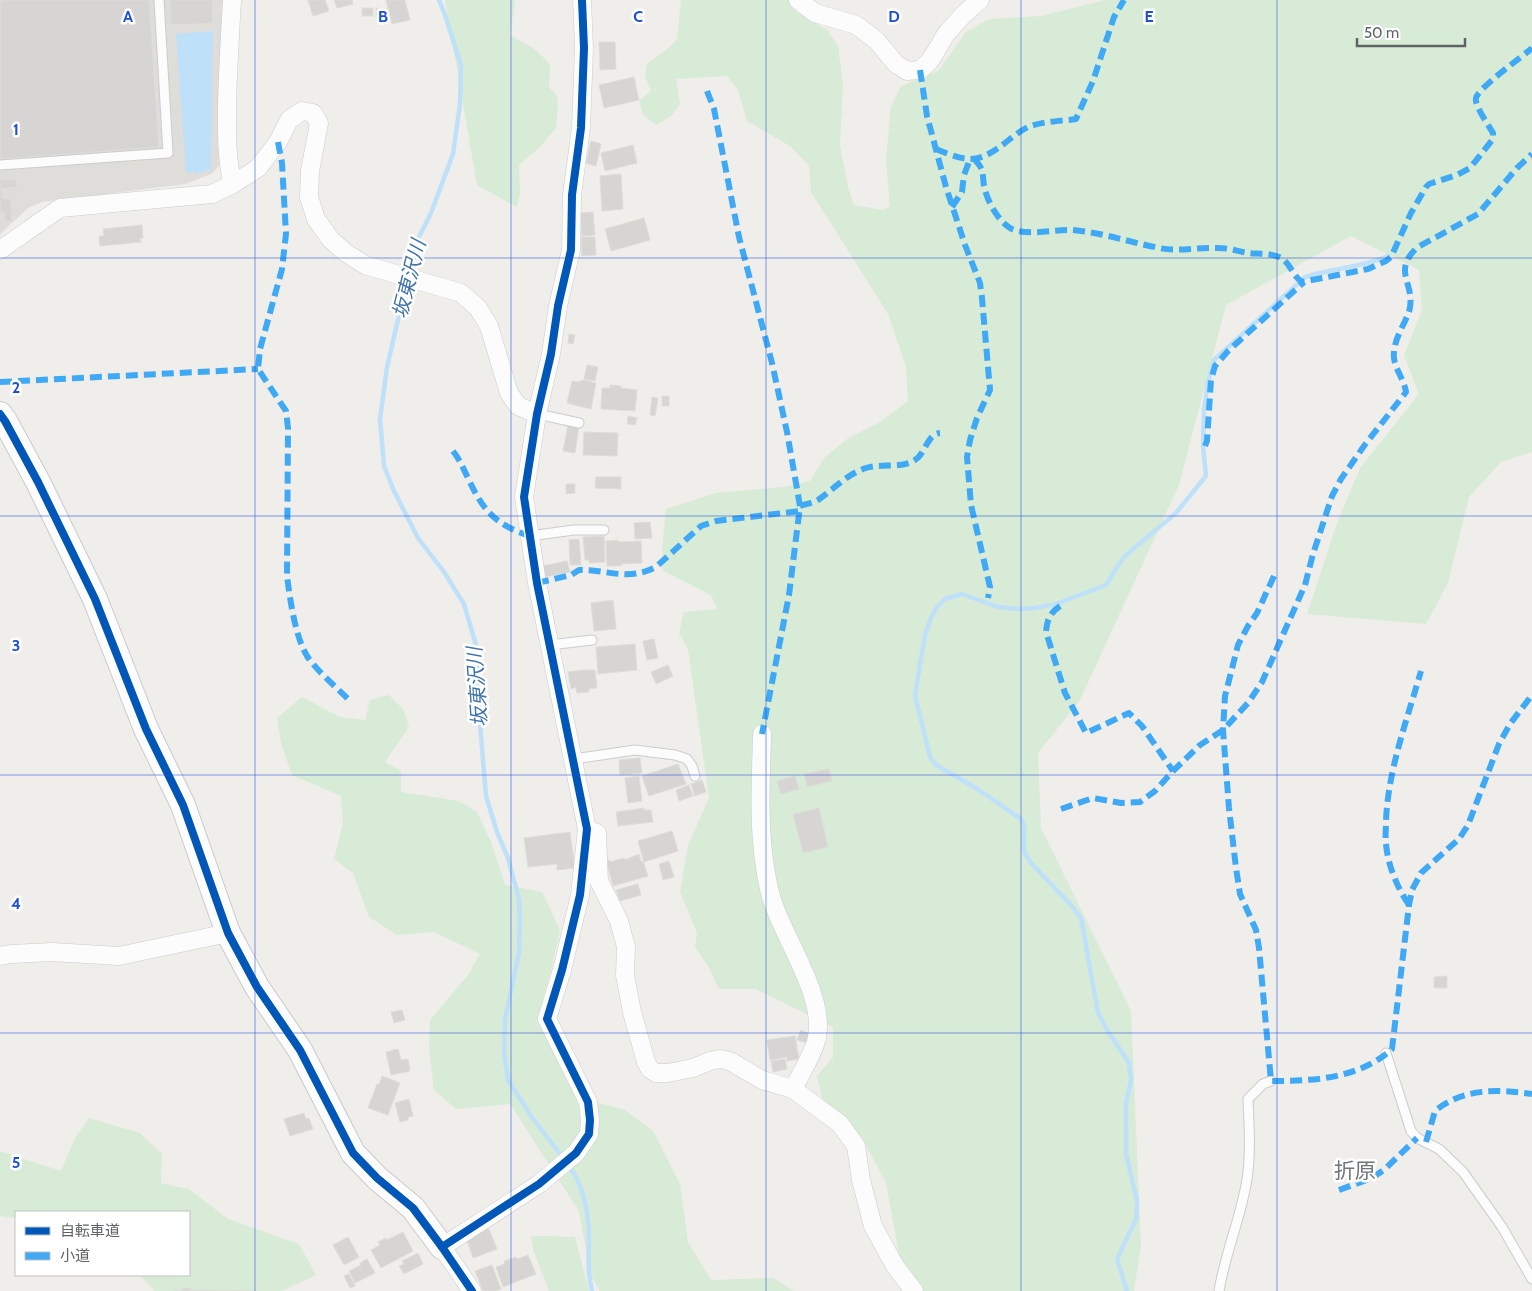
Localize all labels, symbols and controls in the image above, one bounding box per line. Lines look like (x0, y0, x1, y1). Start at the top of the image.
text: A (123, 7, 133, 26)
text: B (378, 7, 388, 26)
text: C (633, 7, 643, 26)
text: D (888, 7, 900, 26)
text: E (1144, 7, 1154, 26)
scale bar (1357, 15, 1464, 47)
text: 50 m (1364, 24, 1399, 42)
text: 1 (13, 120, 19, 139)
water label: 坂東沢川 (388, 235, 431, 321)
text: 2 (12, 378, 20, 397)
text: 3 (12, 636, 20, 655)
water label: 坂東沢川 (462, 644, 492, 728)
text: 4 (11, 894, 21, 913)
text: 5 (12, 1153, 20, 1172)
district label: 折原 (1334, 1158, 1376, 1183)
legend (15, 1211, 190, 1276)
text: 自転車道 (60, 1222, 120, 1240)
text: 小道 (60, 1247, 90, 1265)

